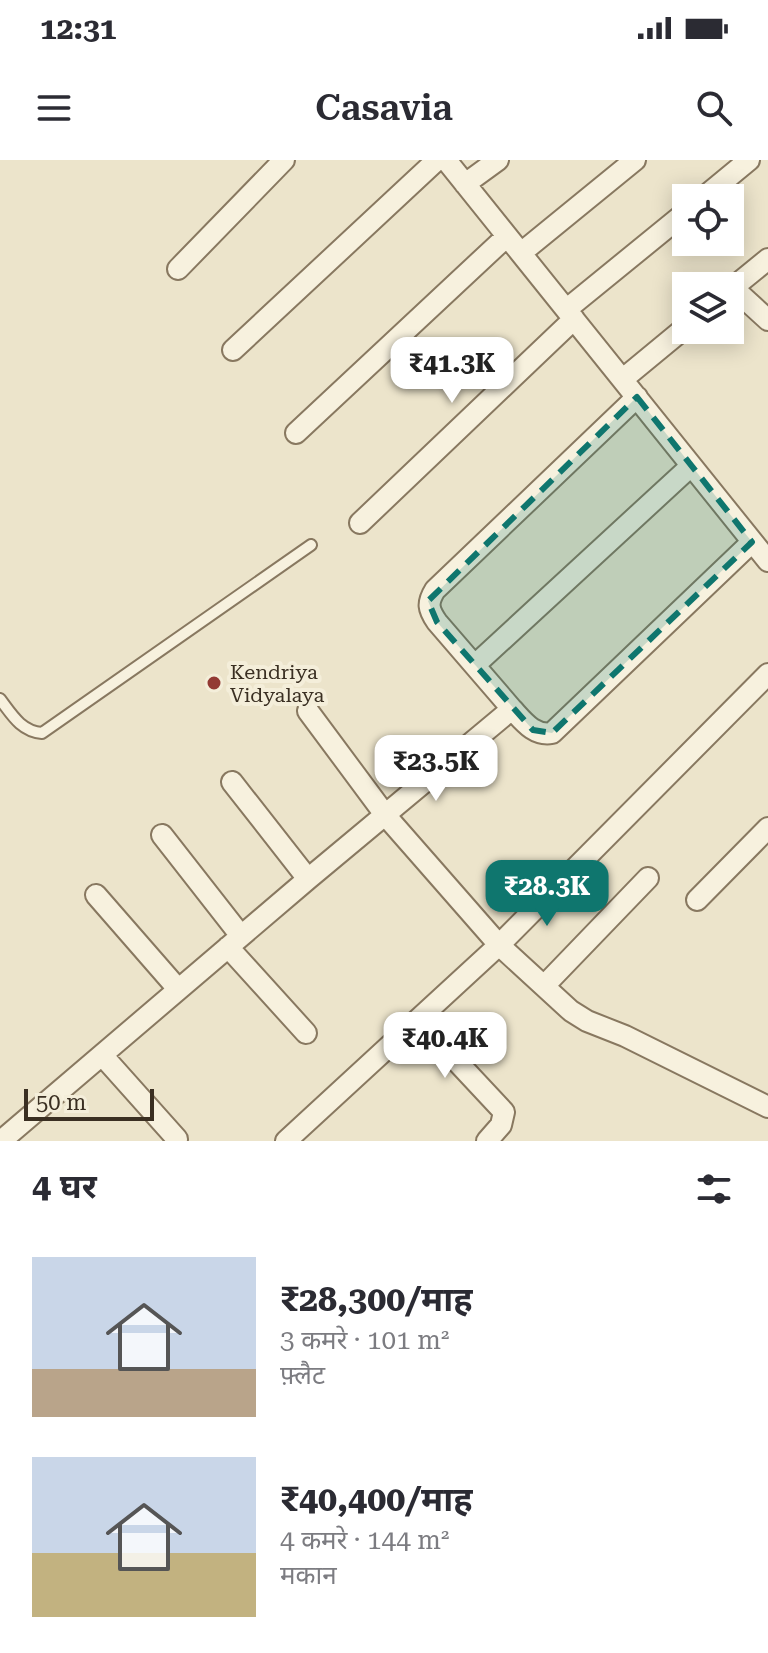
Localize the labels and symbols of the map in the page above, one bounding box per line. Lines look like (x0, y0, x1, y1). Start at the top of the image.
pin: ₹41.3K (387, 337, 517, 405)
place label: Kendriya Vidyalaya (230, 660, 324, 707)
marker: Kendriya Vidyalaya (205, 674, 223, 692)
pin: ₹23.5K (371, 735, 501, 803)
pin: ₹28.3K (482, 860, 612, 928)
pin: ₹40.4K (380, 1012, 510, 1080)
scale bar (24, 1085, 154, 1121)

